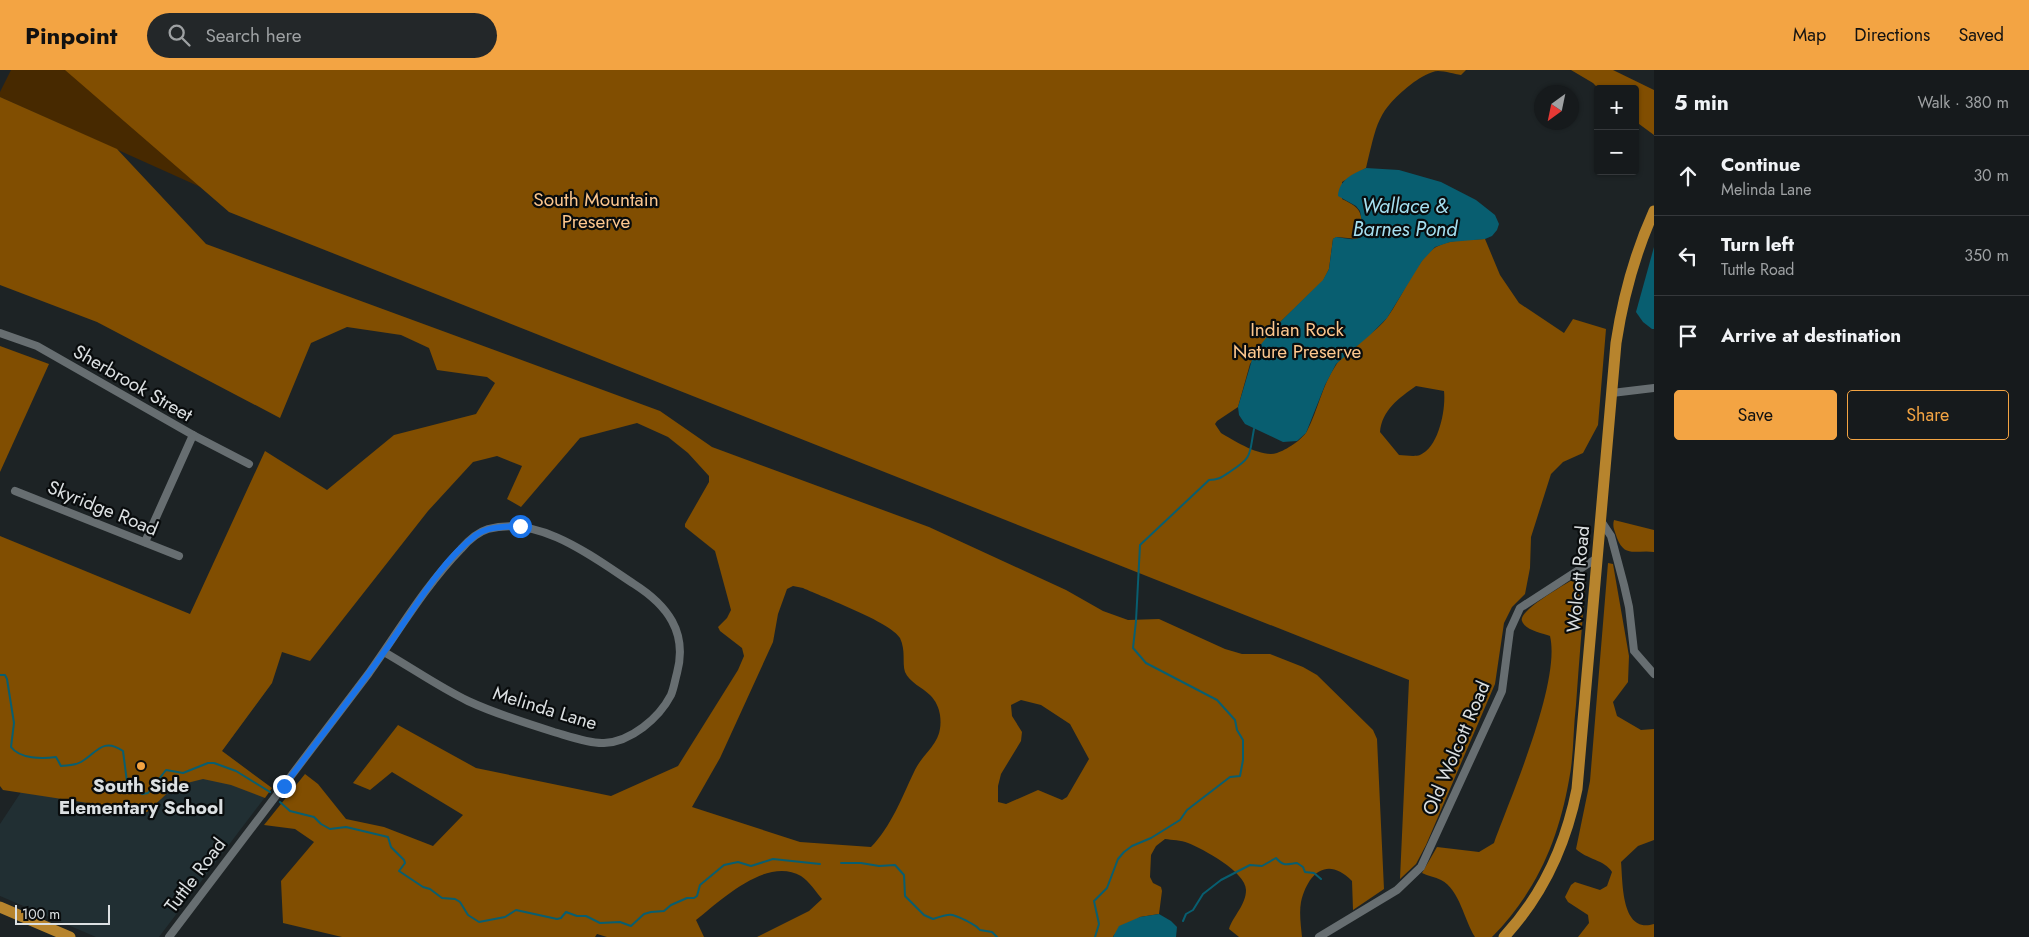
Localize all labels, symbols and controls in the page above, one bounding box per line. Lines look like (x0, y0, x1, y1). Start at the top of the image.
search box (147, 13, 497, 58)
text: Pinpoint (25, 18, 117, 53)
icon: search (165, 21, 193, 49)
text: Search here (205, 22, 302, 49)
text: Map (1793, 22, 1826, 48)
text: Directions (1854, 22, 1930, 48)
text: Saved (1958, 22, 2004, 48)
north arrow (1534, 85, 1579, 130)
map controls (1594, 85, 1639, 175)
button: + (1594, 85, 1639, 130)
text: 5 min (1674, 88, 1729, 118)
text: Walk · 380 m (1918, 91, 2009, 114)
button: − (1594, 130, 1639, 175)
text: Continue (1721, 151, 1800, 178)
icon: ahead (1674, 162, 1702, 190)
text: 30 m (1973, 164, 2009, 187)
text: Melinda Lane (1721, 178, 1812, 201)
park label: South Mountain Preserve (533, 186, 659, 235)
water label: Wallace & Barnes Pond (1353, 192, 1458, 244)
text: Turn left (1721, 231, 1794, 258)
icon: left (1674, 242, 1702, 270)
text: 350 m (1964, 244, 2009, 267)
text: Tuttle Road (1721, 258, 1794, 281)
park label: Indian Rock Nature Preserve (1233, 316, 1361, 365)
icon: arrive (1674, 322, 1702, 350)
text: Arrive at destination (1721, 322, 1901, 349)
street label: Sherbrook Street (68, 338, 198, 428)
button: Save (1674, 390, 1837, 440)
button: Share (1847, 390, 2009, 440)
street label: Skyridge Road (44, 474, 162, 542)
route start (509, 515, 532, 538)
street label: Wolcott Road (1560, 524, 1596, 634)
street label: Old Wolcott Road (1416, 677, 1496, 819)
street label: Melinda Lane (490, 679, 601, 737)
marker: South Side Elementary School (135, 760, 147, 772)
place label: South Side Elementary School (59, 772, 223, 821)
route end (273, 775, 296, 798)
street label: Tuttle Road (158, 832, 232, 918)
scale bar (15, 902, 110, 925)
text: 100 m (22, 904, 60, 924)

